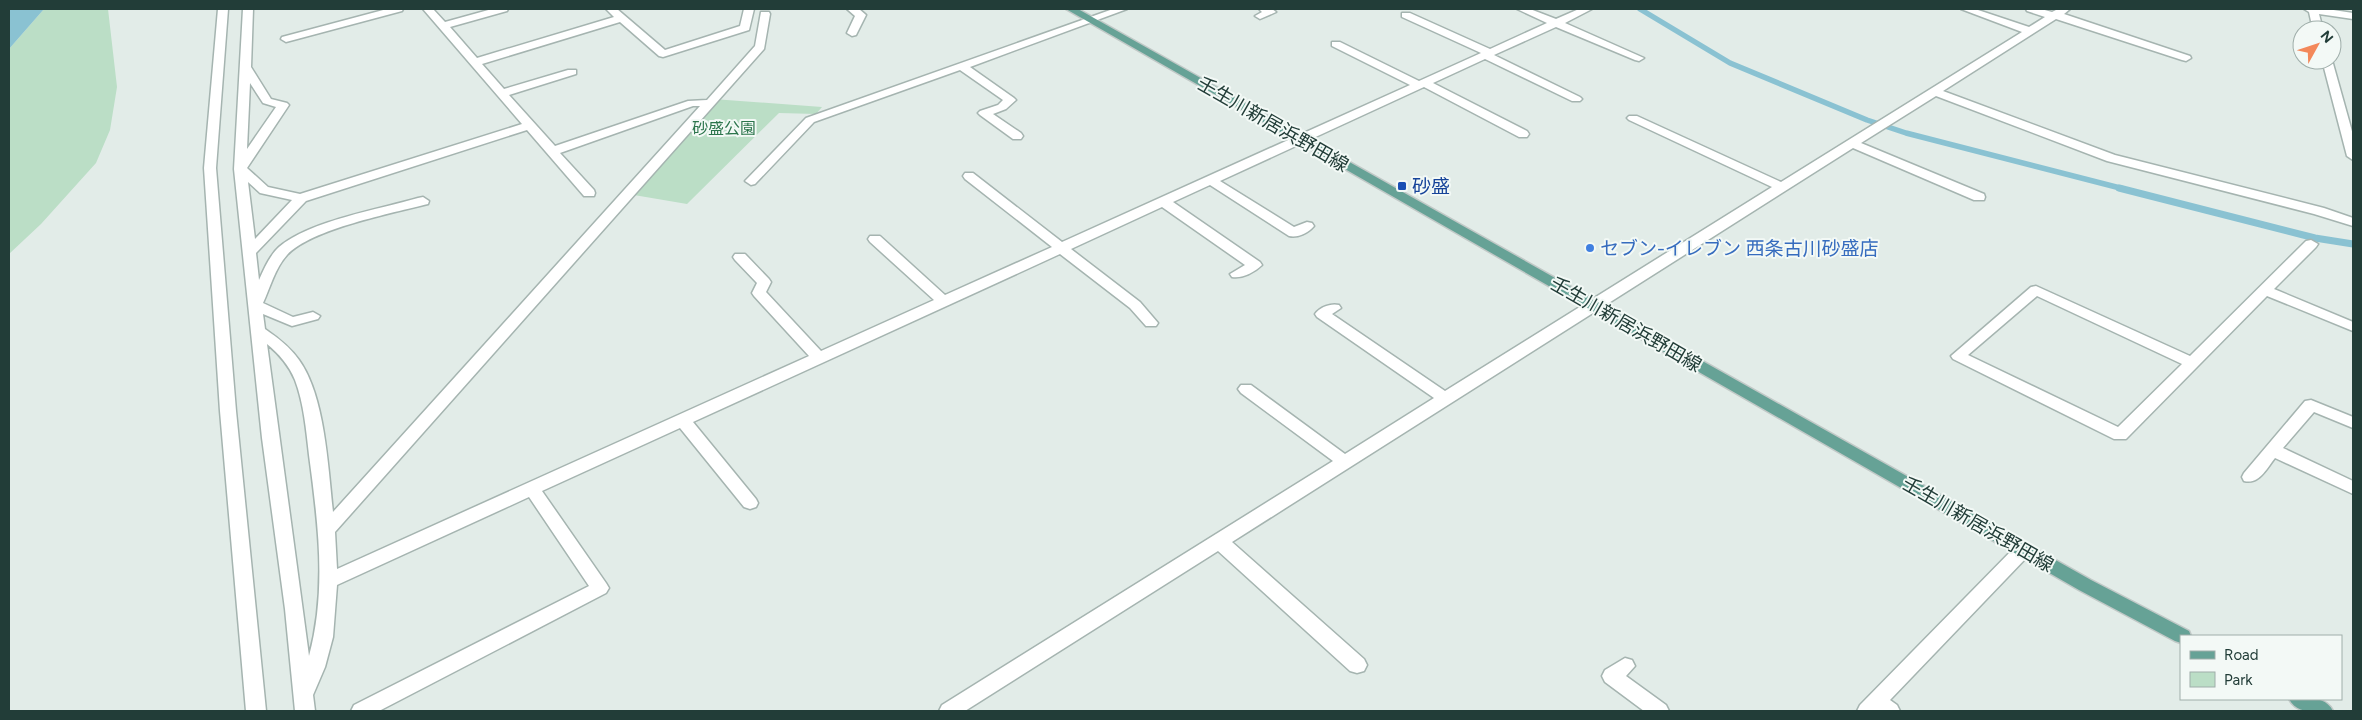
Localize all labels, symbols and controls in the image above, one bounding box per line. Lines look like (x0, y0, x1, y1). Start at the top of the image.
north arrow (2292, 20, 2342, 70)
text: N (2317, 27, 2337, 47)
street label: 壬生川新居浜野田線 (1193, 71, 1353, 177)
park label: 砂盛公園 (692, 119, 756, 138)
place label: 砂盛 (1412, 175, 1450, 198)
marker: 砂盛 (1396, 180, 1408, 192)
place label: セブン-イレブン 西条古川砂盛店 (1600, 237, 1879, 260)
marker: セブン-イレブン 西条古川砂盛店 (1584, 242, 1596, 254)
street label: 壬生川新居浜野田線 (1546, 271, 1706, 377)
street label: 壬生川新居浜野田線 (1898, 471, 2058, 577)
legend (2180, 635, 2342, 700)
text: Road (2224, 646, 2259, 664)
text: Park (2224, 671, 2253, 689)

